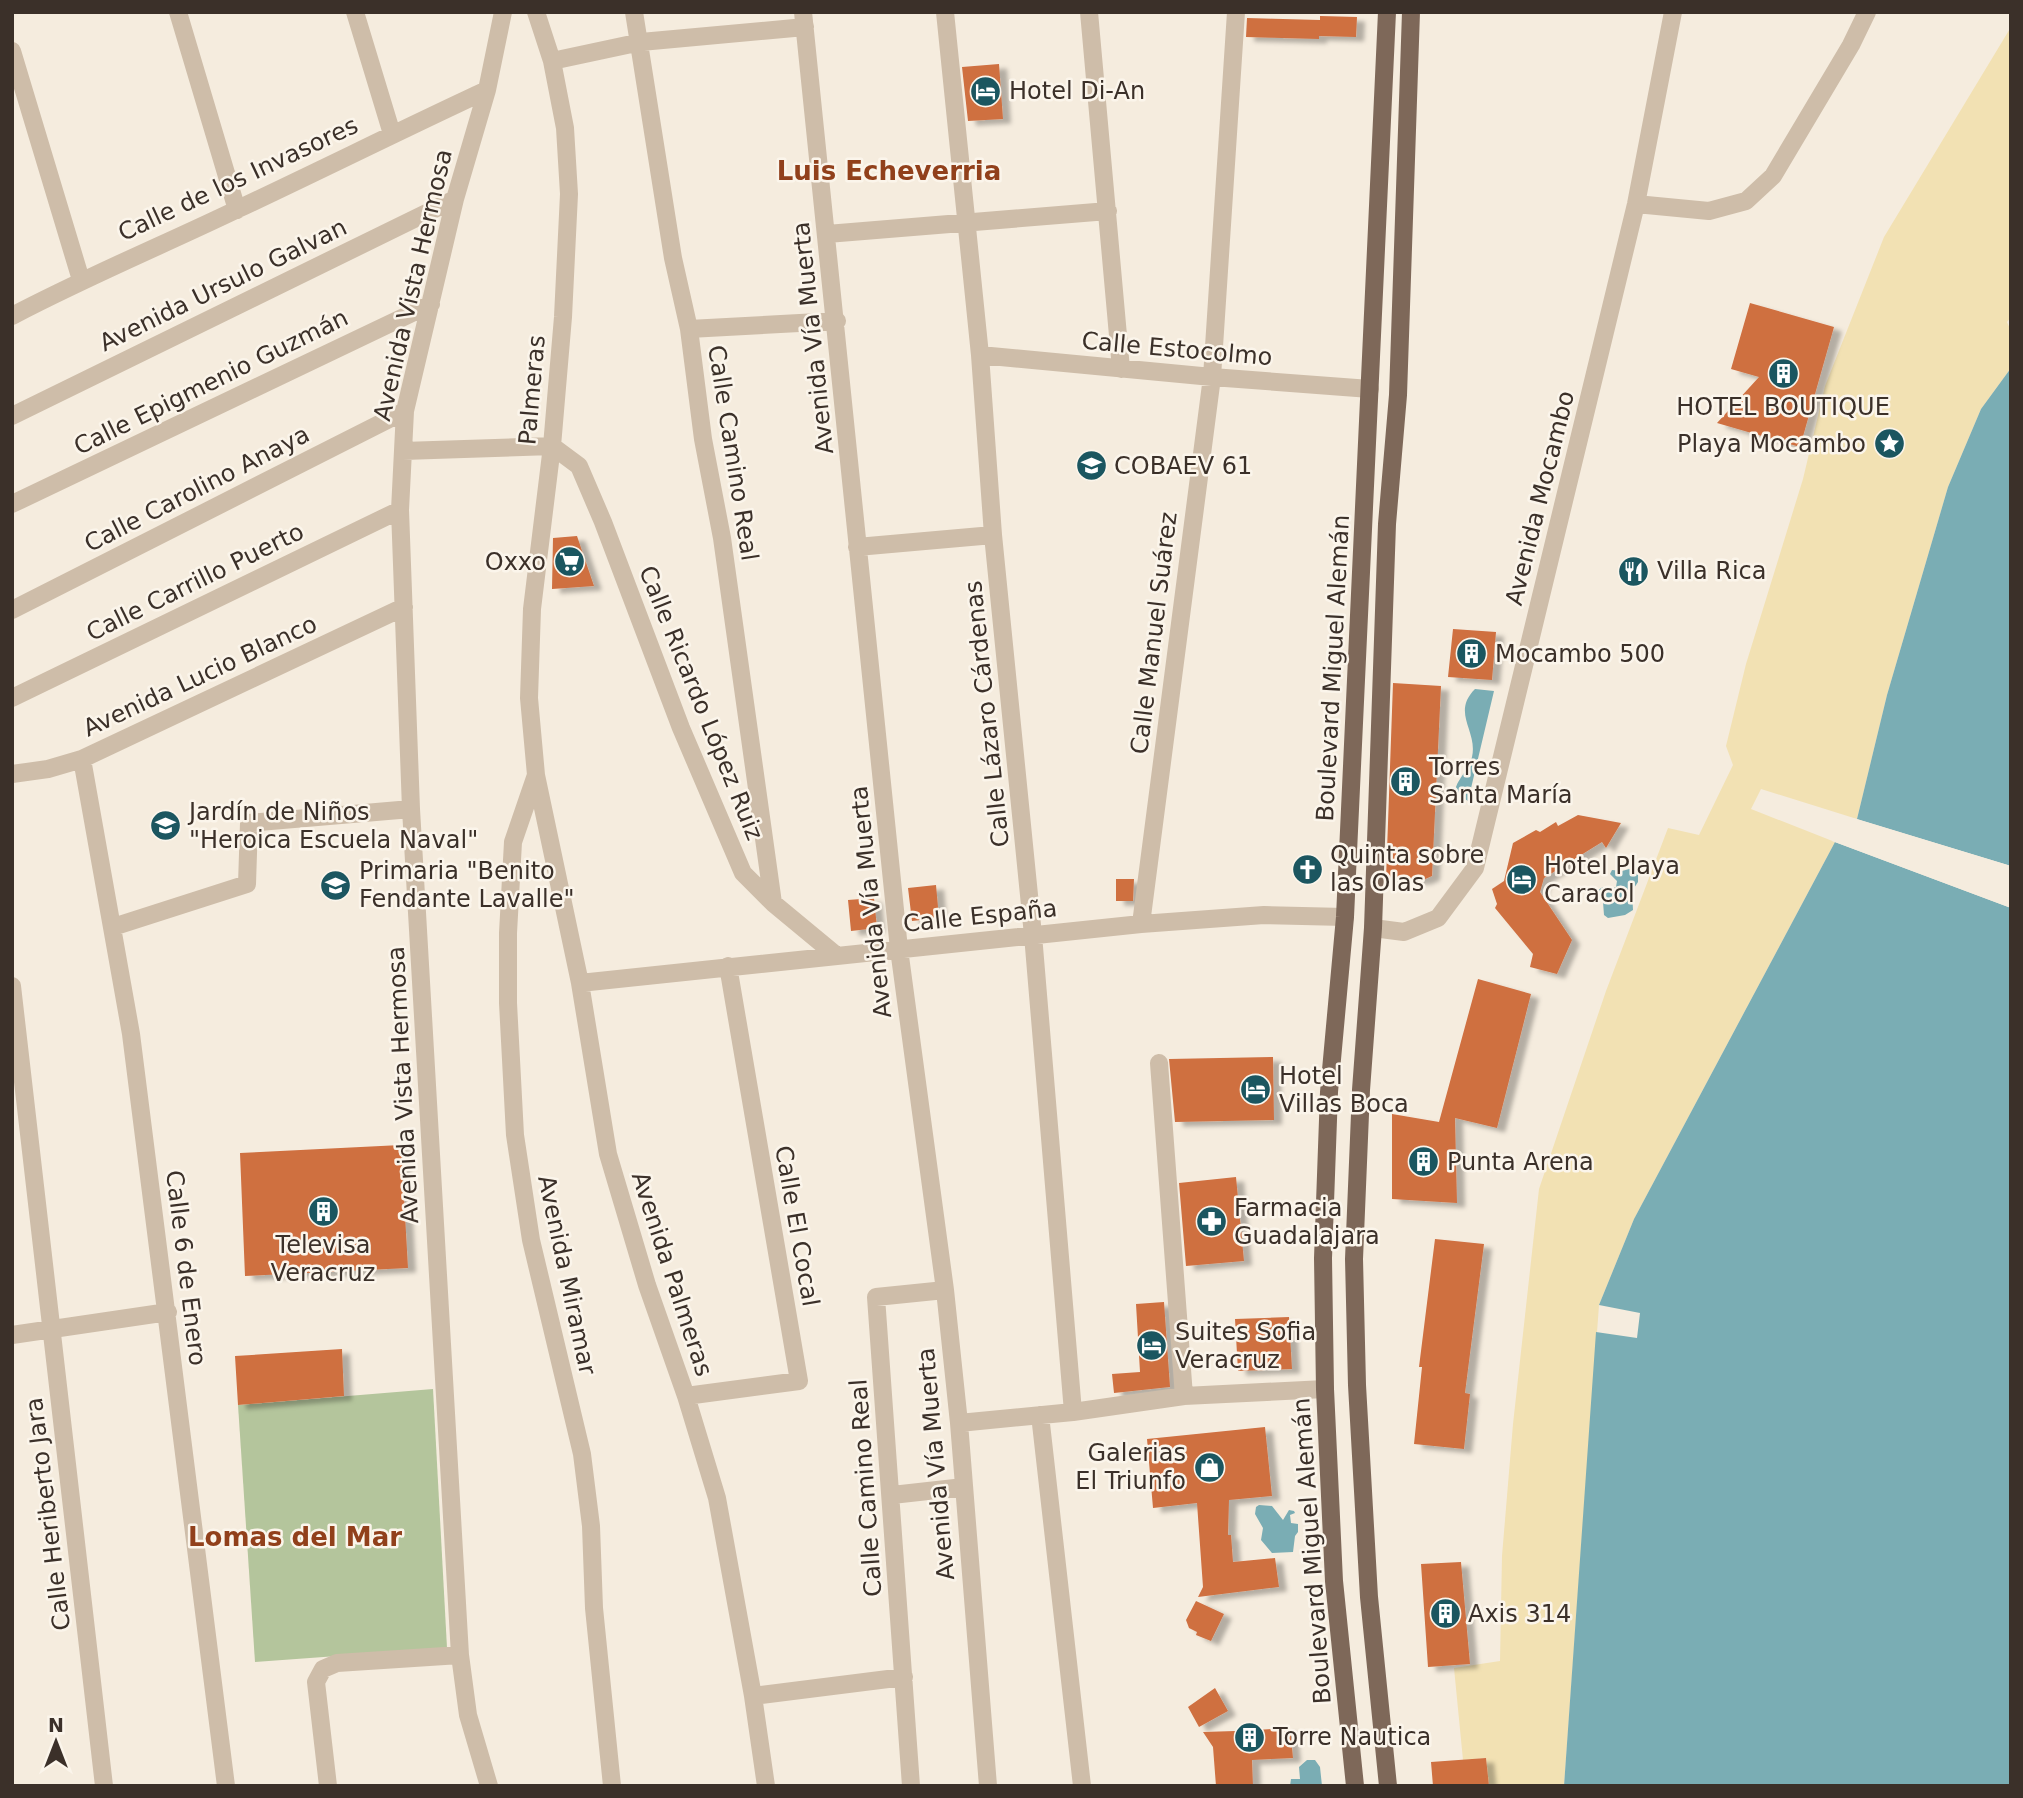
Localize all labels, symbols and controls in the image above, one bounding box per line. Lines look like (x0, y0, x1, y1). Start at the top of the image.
hotel icon: Hotel Di-An (969, 74, 1003, 108)
place label: Hotel Di-An (1009, 77, 1145, 105)
street label: Calle de los Invasores (114, 111, 362, 247)
street label: Avenida Vista Hermosa (368, 147, 458, 423)
district label: Luis Echeverria (777, 156, 1001, 186)
street label: Avenida Ursulo Galvan (95, 213, 351, 357)
street label: Avenida Vía Muerta (787, 220, 839, 456)
street label: Calle Epigmenio Guzmán (69, 303, 353, 461)
street label: Calle Estocolmo (1080, 327, 1274, 371)
street label: Palmeras (513, 334, 551, 446)
street label: Calle Camino Real (702, 343, 764, 563)
building icon: HOTEL BOUTIQUE (1766, 356, 1800, 390)
street label: Avenida Mocambo (1500, 388, 1580, 608)
place label: HOTEL BOUTIQUE (1676, 393, 1890, 421)
street label: Calle Carolino Anaya (80, 420, 314, 558)
place icon: Playa Mocambo (1872, 427, 1906, 461)
place label: Playa Mocambo (1677, 430, 1866, 458)
school or university icon: COBAEV 61 (1074, 449, 1108, 483)
place label: COBAEV 61 (1114, 452, 1252, 480)
street label: Calle Manuel Suárez (1125, 510, 1183, 756)
street label: Boulevard Miguel Alemán (1311, 514, 1355, 822)
street label: Calle Carrillo Puerto (82, 517, 308, 647)
supermarket icon: Oxxo (552, 545, 586, 579)
place label: Oxxo (485, 548, 546, 576)
restaurant icon: Villa Rica (1617, 554, 1651, 588)
place label: Villa Rica (1657, 557, 1766, 585)
street label: Calle Ricardo López Ruiz (633, 562, 769, 844)
street label: Calle Lázaro Cárdenas (959, 579, 1015, 849)
street label: Avenida Lucio Blanco (79, 609, 321, 743)
building icon: Mocambo 500 (1455, 637, 1489, 671)
place label: Mocambo 500 (1495, 640, 1665, 668)
place label: Torres Santa María (1428, 753, 1573, 809)
building icon: Torres Santa María (1389, 764, 1423, 798)
street label: Avenida Vía Muerta (845, 784, 897, 1020)
place label: Jardín de Niños "Heroica Escuela Naval" (187, 798, 478, 854)
school or university icon: Jardín de Niños "Heroica Escuela Naval" (149, 809, 183, 843)
place label: Quinta sobre las Olas (1330, 841, 1484, 897)
church icon: Quinta sobre las Olas (1290, 852, 1324, 886)
place label: Hotel Playa Caracol (1544, 852, 1680, 908)
place label: Primaria "Benito Fendante Lavalle" (359, 857, 575, 913)
hotel icon: Hotel Playa Caracol (1504, 863, 1538, 897)
school or university icon: Primaria "Benito Fendante Lavalle" (319, 868, 353, 902)
street label: Calle España (902, 894, 1058, 938)
street label: Avenida Vista Hermosa (382, 946, 424, 1224)
place label: Hotel Villas Boca (1279, 1062, 1409, 1118)
hotel icon: Hotel Villas Boca (1239, 1073, 1273, 1107)
street label: Calle El Cocal (769, 1143, 825, 1309)
building icon: Punta Arena (1407, 1145, 1441, 1179)
place label: Punta Arena (1447, 1148, 1594, 1176)
street label: Avenida Palmeras (626, 1168, 718, 1380)
street label: Calle 6 de Enero (160, 1169, 212, 1367)
street label: Avenida Miramar (532, 1173, 602, 1377)
building icon: Televisa Veracruz (306, 1194, 340, 1228)
place label: Farmacia Guadalajara (1234, 1194, 1380, 1250)
pharmacy icon: Farmacia Guadalajara (1194, 1205, 1228, 1239)
place label: Televisa Veracruz (271, 1231, 375, 1287)
place label: Suites Sofia Veracruz (1175, 1318, 1316, 1374)
hotel icon: Suites Sofia Veracruz (1135, 1329, 1169, 1363)
street label: Avenida Vía Muerta (912, 1346, 960, 1582)
street label: Calle Camino Real (844, 1378, 888, 1598)
street label: Calle Heriberto Jara (20, 1396, 76, 1632)
street label: Boulevard Miguel Alemán (1287, 1397, 1337, 1705)
place label: Galerias El Triunfo (1075, 1439, 1186, 1495)
shop icon: Galerias El Triunfo (1192, 1450, 1226, 1484)
district label: Lomas del Mar (188, 1522, 402, 1552)
building icon: Axis 314 (1428, 1597, 1462, 1631)
place label: Axis 314 (1468, 1600, 1571, 1628)
north arrow (21, 1707, 91, 1777)
text: N (48, 1714, 64, 1736)
building icon: Torre Nautica (1233, 1720, 1267, 1754)
place label: Torre Nautica (1272, 1723, 1431, 1751)

